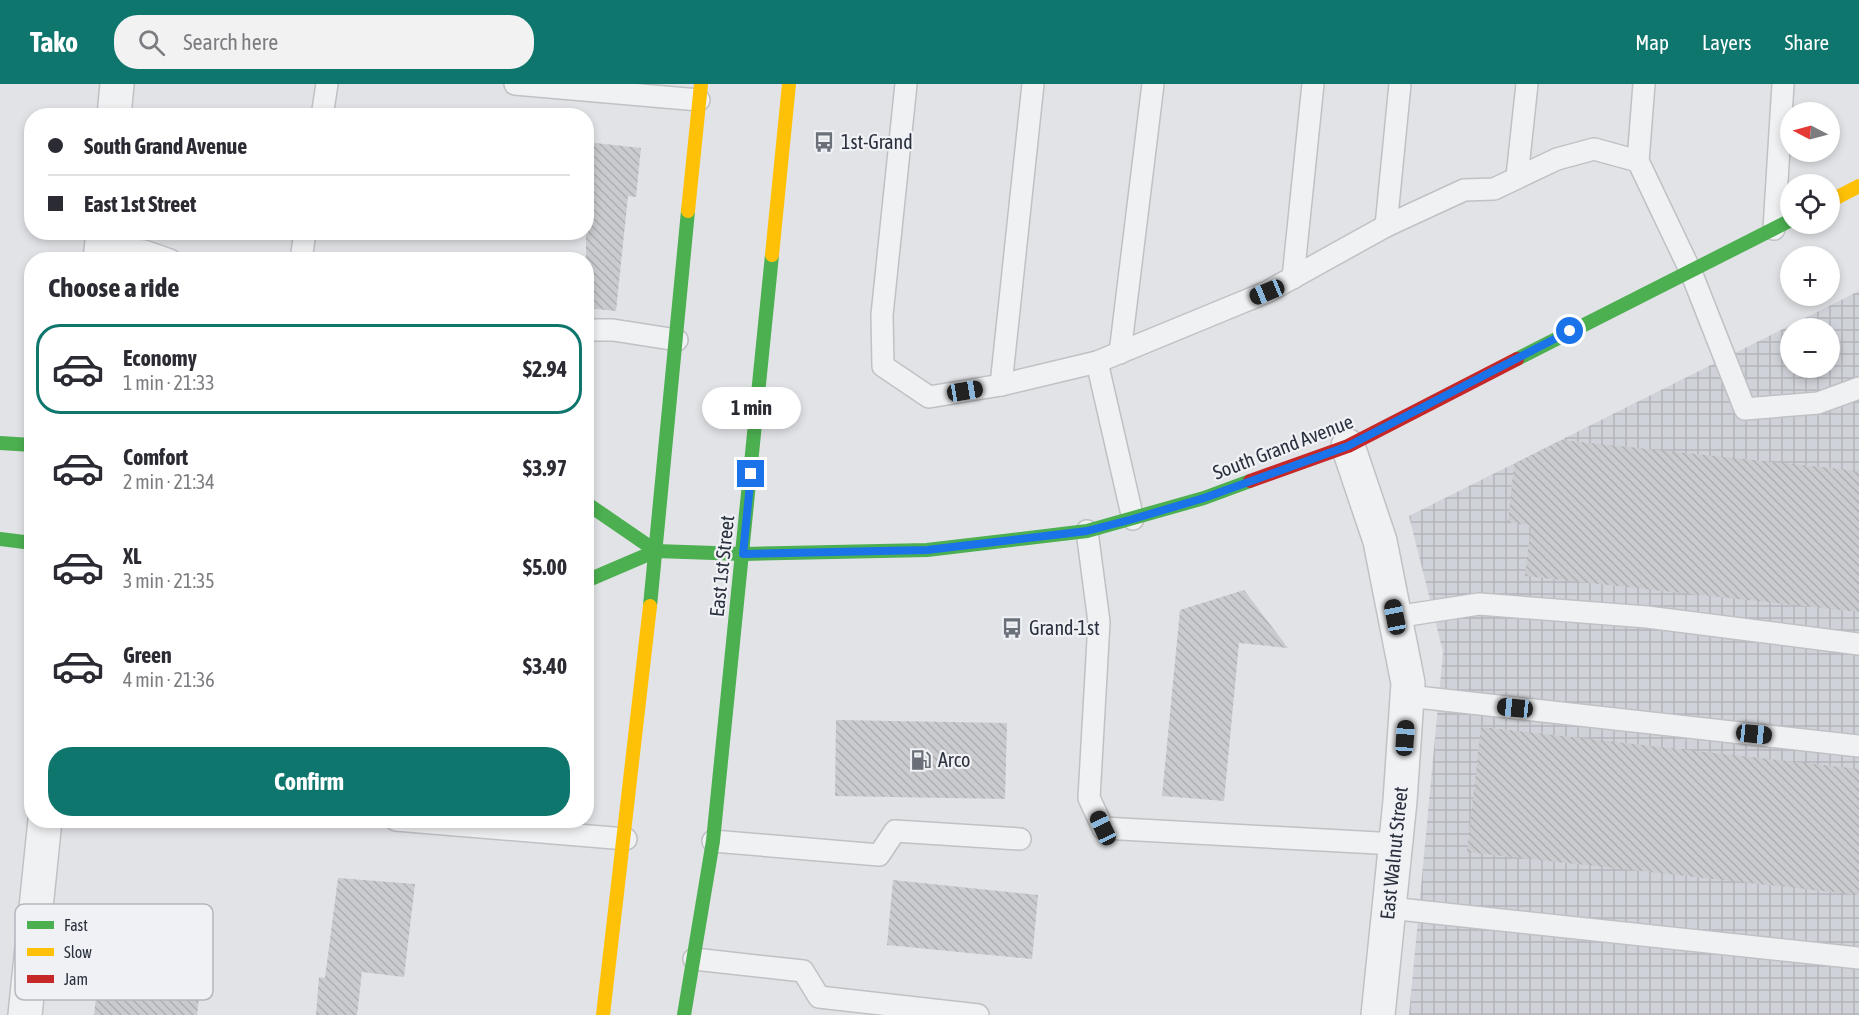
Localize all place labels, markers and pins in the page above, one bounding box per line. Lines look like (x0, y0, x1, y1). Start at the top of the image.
bus stop icon: 1st-Grand (812, 130, 836, 154)
place label: 1st-Grand (841, 130, 913, 153)
bus stop icon: Grand-1st (1000, 616, 1024, 640)
place label: Grand-1st (1029, 616, 1100, 639)
fuel station icon: Arco (909, 748, 933, 772)
place label: Arco (938, 748, 971, 771)

